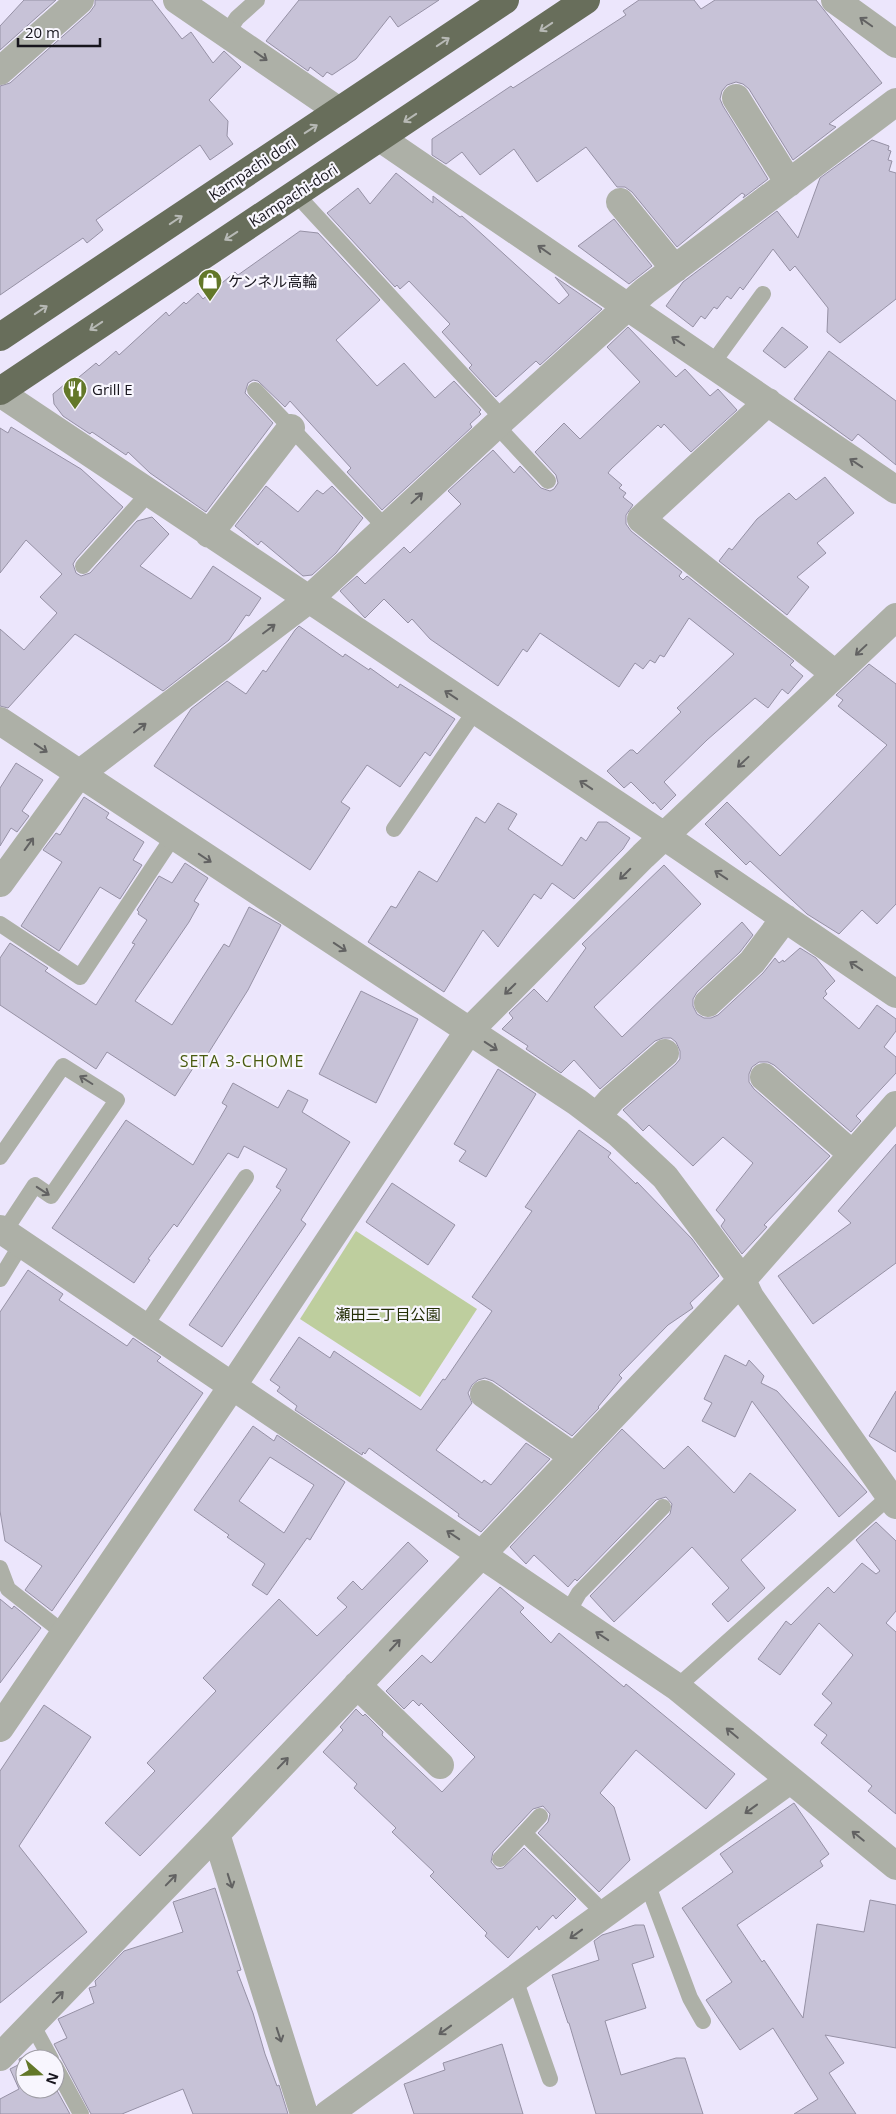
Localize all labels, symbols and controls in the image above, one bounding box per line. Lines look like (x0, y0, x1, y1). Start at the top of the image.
scale bar (18, 15, 100, 47)
one-way arrow (859, 17, 873, 27)
text: 20 m (25, 22, 60, 42)
one-way arrow (539, 22, 553, 32)
one-way arrow (436, 37, 450, 47)
one-way arrow (254, 51, 268, 61)
one-way arrow (404, 113, 418, 123)
one-way arrow (303, 124, 317, 134)
street label: Kampachi dori (204, 131, 300, 205)
street label: Kampachi-dori (245, 159, 341, 231)
one-way arrow (169, 215, 183, 225)
one-way arrow (224, 231, 238, 241)
one-way arrow (537, 245, 551, 255)
shop icon: ケンネル高輪 (197, 268, 223, 302)
place label: ケンネル高輪 (228, 271, 317, 291)
one-way arrow (33, 305, 47, 315)
one-way arrow (89, 321, 103, 332)
one-way arrow (672, 336, 686, 346)
restaurant icon: Grill E (62, 376, 88, 410)
place label: Grill E (92, 379, 133, 399)
one-way arrow (849, 458, 863, 468)
one-way arrow (410, 492, 423, 504)
one-way arrow (262, 624, 275, 635)
one-way arrow (854, 644, 867, 656)
one-way arrow (444, 690, 458, 700)
one-way arrow (133, 722, 146, 733)
one-way arrow (33, 743, 47, 753)
one-way arrow (736, 756, 749, 768)
one-way arrow (580, 779, 594, 789)
one-way arrow (23, 838, 34, 851)
one-way arrow (198, 852, 212, 863)
one-way arrow (619, 868, 631, 880)
one-way arrow (715, 870, 729, 880)
one-way arrow (333, 943, 347, 953)
one-way arrow (849, 961, 863, 971)
one-way arrow (504, 982, 516, 994)
one-way arrow (484, 1041, 498, 1051)
district label: SETA 3-CHOME (180, 1050, 304, 1072)
one-way arrow (79, 1075, 93, 1085)
one-way arrow (36, 1186, 50, 1196)
park label: 瀬田三丁目公園 (335, 1304, 441, 1324)
one-way arrow (446, 1530, 460, 1540)
one-way arrow (595, 1631, 609, 1641)
one-way arrow (389, 1639, 402, 1651)
one-way arrow (726, 1727, 739, 1738)
one-way arrow (277, 1757, 289, 1769)
one-way arrow (744, 1804, 758, 1814)
one-way arrow (852, 1830, 865, 1841)
one-way arrow (226, 1872, 236, 1888)
one-way arrow (165, 1874, 177, 1886)
one-way arrow (569, 1929, 583, 1939)
one-way arrow (52, 1991, 64, 2003)
one-way arrow (438, 2025, 452, 2035)
one-way arrow (275, 2027, 285, 2043)
north arrow (15, 2049, 65, 2099)
text: N (42, 2070, 64, 2087)

